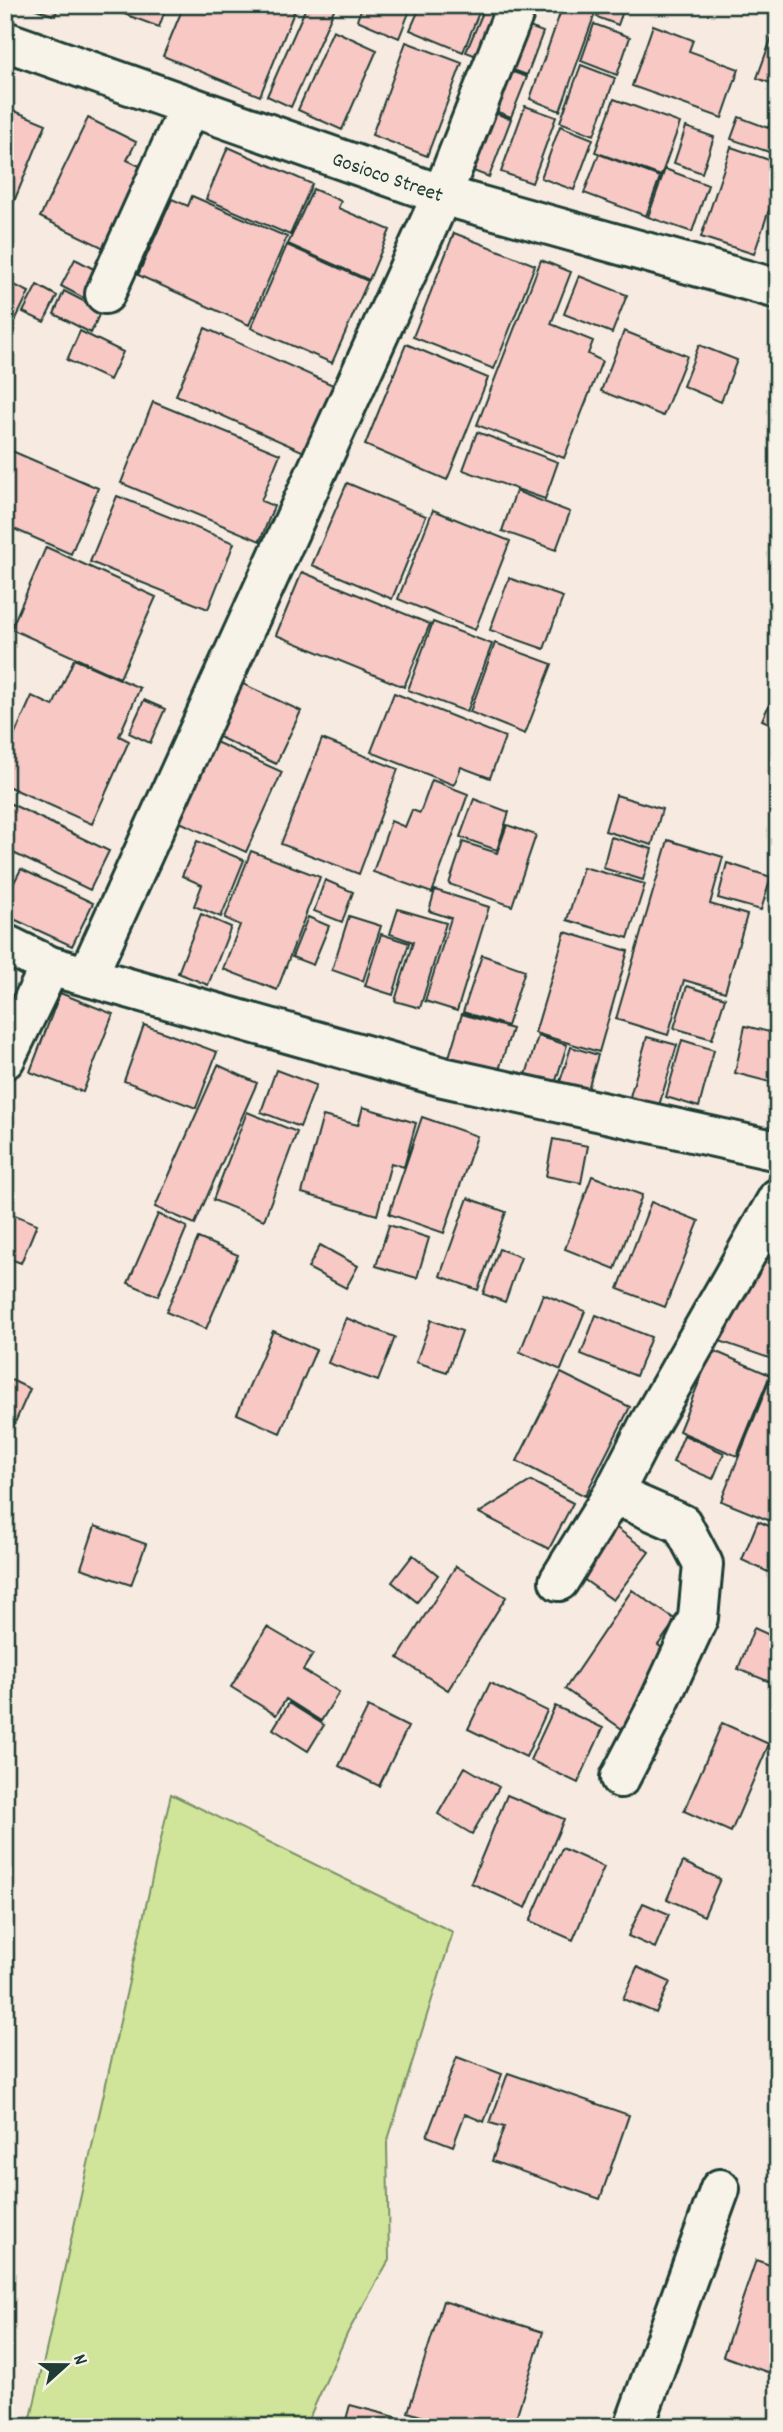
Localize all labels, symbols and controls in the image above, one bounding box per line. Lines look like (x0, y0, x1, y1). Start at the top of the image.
street label: Gosioco Street (327, 146, 447, 212)
north arrow (32, 2330, 102, 2400)
text: N (64, 2351, 93, 2369)

